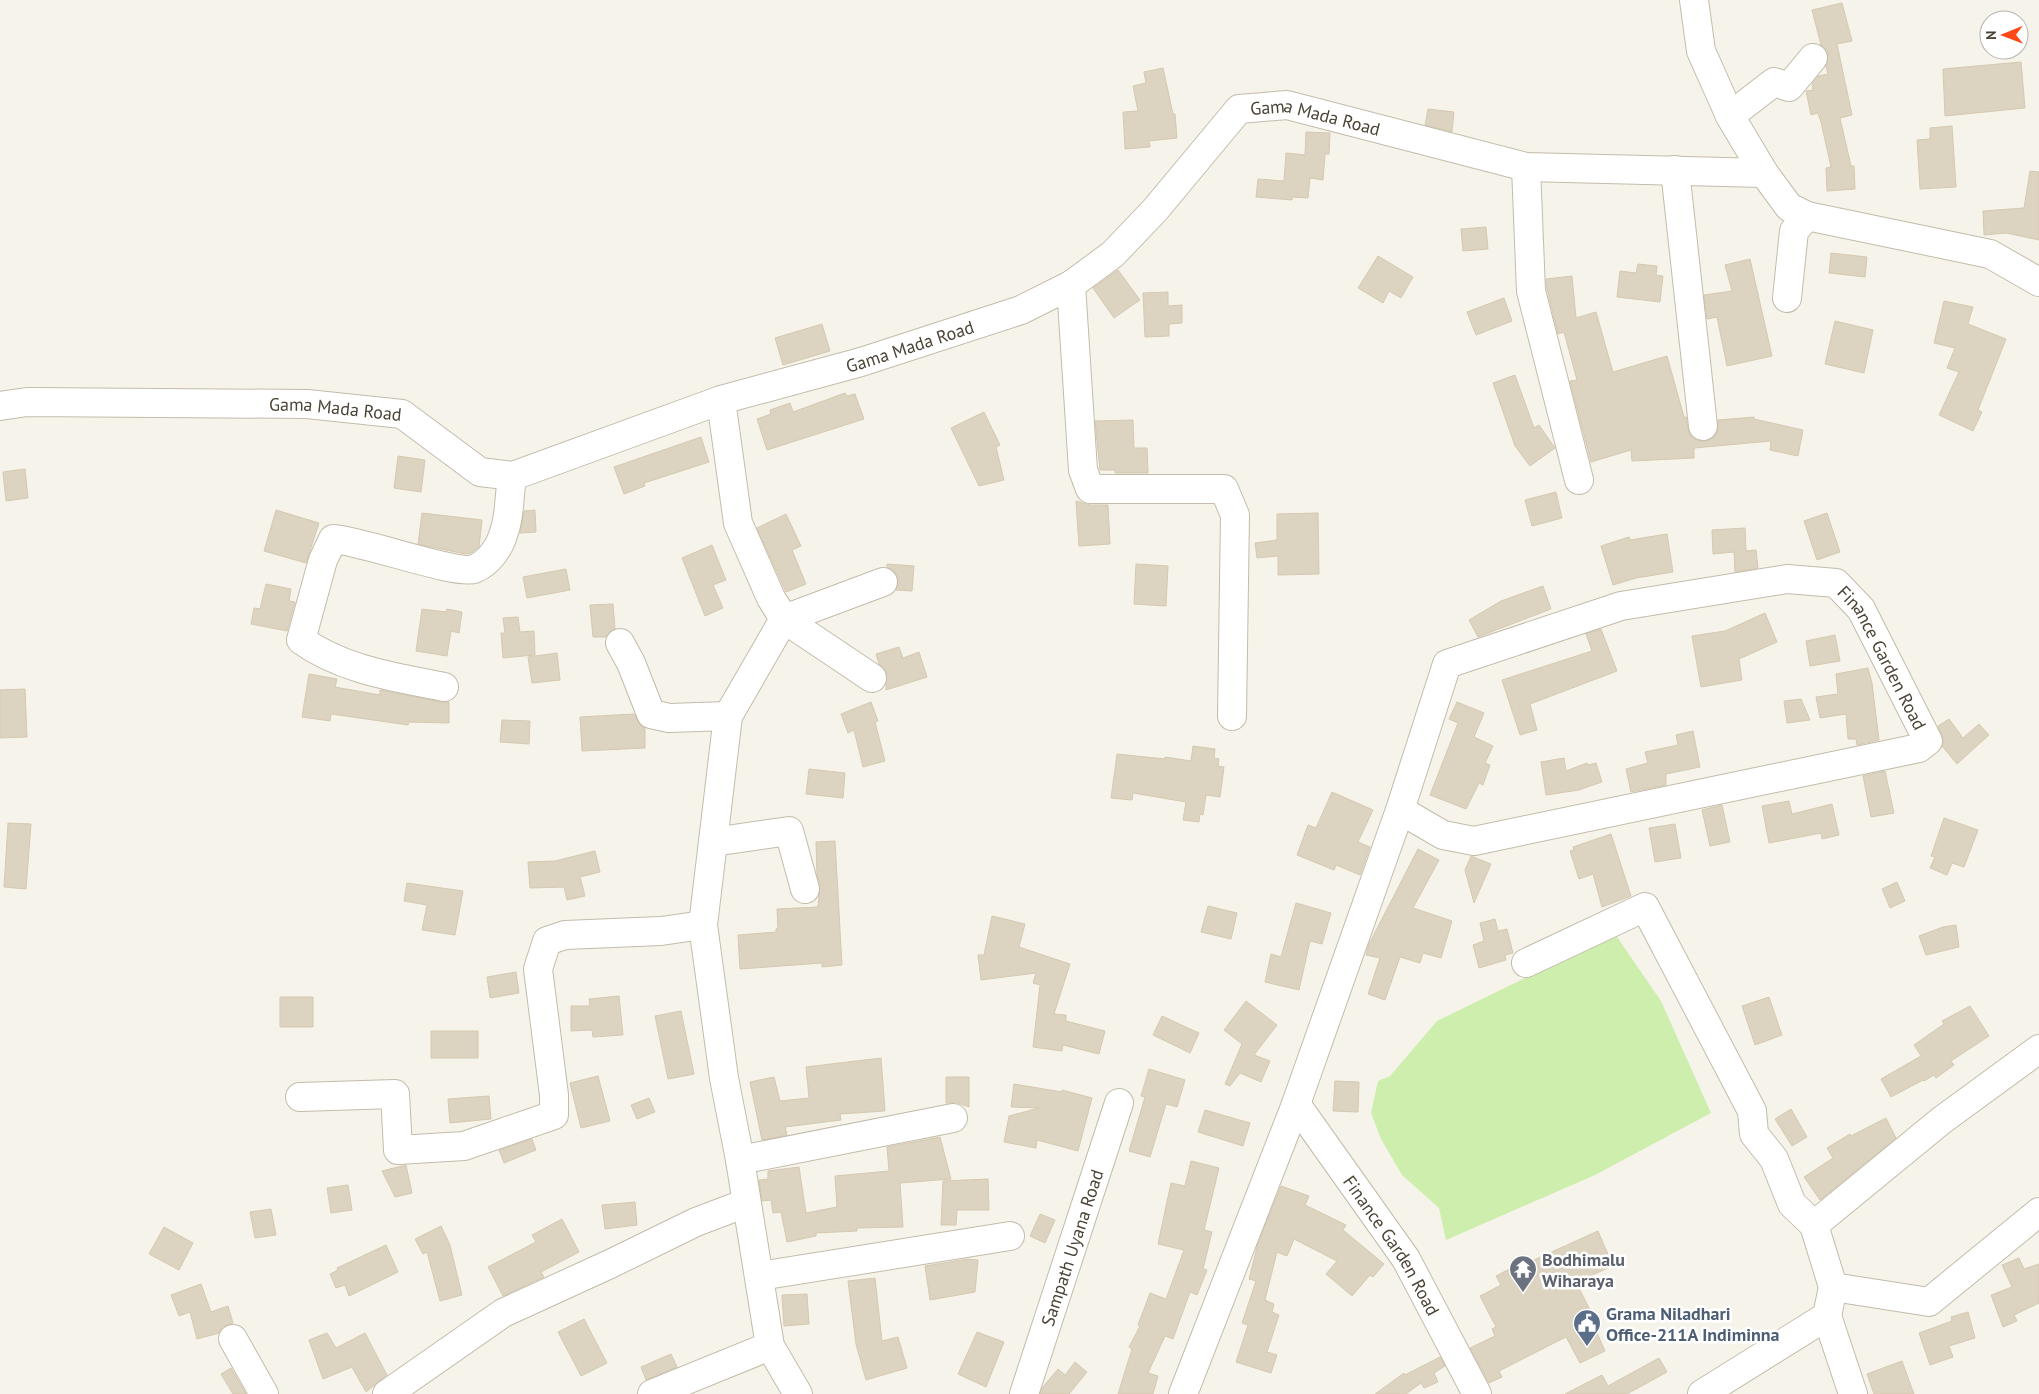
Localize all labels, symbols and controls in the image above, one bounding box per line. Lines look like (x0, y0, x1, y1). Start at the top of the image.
north arrow (1979, 10, 2029, 60)
text: N (1982, 30, 2000, 40)
street label: Gama Mada Road (1249, 93, 1383, 140)
street label: Gama Mada Road (843, 315, 977, 377)
street label: Gama Mada Road (269, 392, 403, 425)
street label: Finance Garden Road (1833, 581, 1932, 734)
street label: Sampath Uyana Road (1036, 1166, 1108, 1329)
street label: Finance Garden Road (1339, 1171, 1445, 1319)
place label: Bodhimalu Wiharaya (1542, 1248, 1625, 1292)
temple icon: Bodhimalu Wiharaya (1508, 1254, 1538, 1293)
place label: Grama Niladhari Office-211A Indiminna (1606, 1302, 1780, 1346)
public building icon: Grama Niladhari Office-211A Indiminna (1572, 1308, 1602, 1347)

